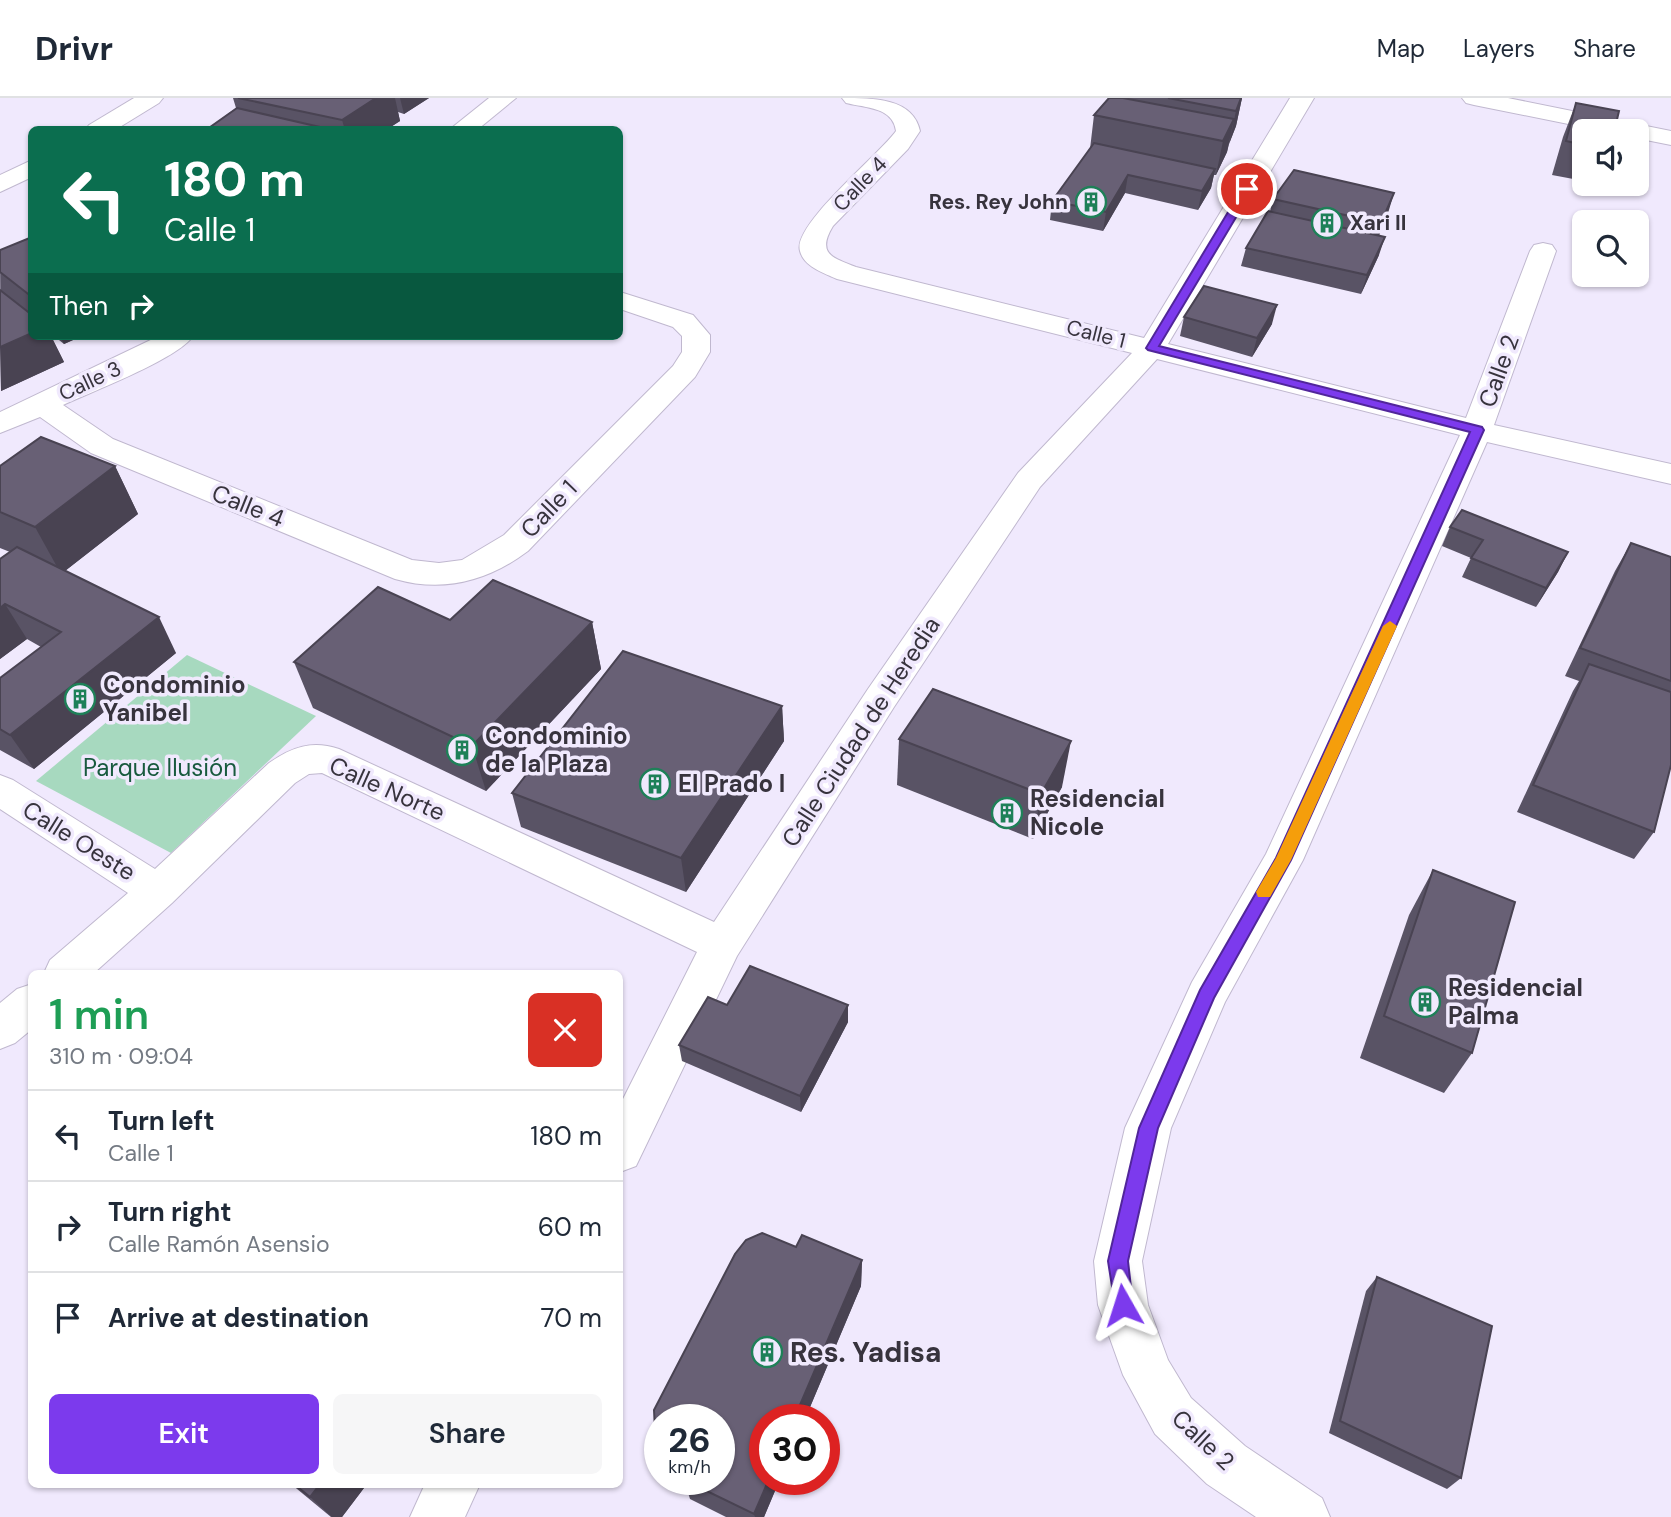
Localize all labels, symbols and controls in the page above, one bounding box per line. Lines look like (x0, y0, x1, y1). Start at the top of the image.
text: Drivr (35, 27, 113, 70)
text: Map (1377, 33, 1425, 64)
text: Layers (1463, 33, 1535, 64)
text: Share (1573, 33, 1636, 64)
map controls (1572, 119, 1649, 287)
button: sound (1572, 119, 1649, 196)
text: 180 m (164, 147, 305, 211)
street label: Calle 4 (827, 150, 893, 218)
icon: left (49, 154, 140, 245)
pin (1217, 159, 1277, 219)
icon: arrive (1228, 170, 1266, 208)
building icon: Res. Rey John (1074, 185, 1108, 219)
place label: Res. Rey John (929, 188, 1068, 216)
building icon: Xari II (1310, 206, 1344, 240)
text: Calle 1 (164, 209, 255, 251)
place label: Xari II (1350, 209, 1407, 237)
button: search (1572, 210, 1649, 287)
icon: right (122, 287, 160, 325)
text: Then (49, 289, 108, 323)
street label: Calle 1 (1064, 313, 1128, 355)
street label: Calle 2 (1471, 330, 1526, 411)
street label: Calle 3 (54, 354, 126, 408)
street label: Calle 1 (514, 473, 584, 544)
street label: Calle 4 (207, 477, 289, 534)
street label: Calle Ciudad de Heredia (775, 611, 947, 853)
place label: Condominio Yanibel (103, 669, 246, 728)
building icon: Condominio Yanibel (63, 682, 97, 716)
place label: Condominio de la Plaza (485, 720, 628, 779)
building icon: Condominio de la Plaza (445, 733, 479, 767)
street label: Calle Norte (325, 749, 450, 828)
park label: Parque Ilusión (83, 752, 237, 783)
building icon: El Prado I (638, 767, 672, 801)
place label: El Prado I (678, 768, 785, 799)
place label: Residencial Nicole (1030, 783, 1165, 842)
street label: Calle Oeste (17, 794, 142, 887)
building icon: Residencial Nicole (990, 796, 1024, 830)
place label: Residencial Palma (1448, 972, 1583, 1031)
building icon: Residencial Palma (1408, 985, 1442, 1019)
text: 1 min (49, 987, 149, 1042)
button: close (528, 993, 602, 1067)
text: 310 m · 09:04 (49, 1041, 193, 1071)
text: Turn left (108, 1104, 215, 1138)
icon: left (49, 1117, 87, 1155)
text: 180 m (530, 1119, 602, 1153)
text: Calle 1 (108, 1138, 174, 1168)
text: Turn right (108, 1195, 232, 1229)
icon: right (49, 1208, 87, 1246)
text: 60 m (538, 1210, 602, 1244)
text: Calle Ramón Asensio (108, 1229, 330, 1259)
position arrow (1086, 1268, 1160, 1342)
icon: arrive (49, 1299, 87, 1337)
text: Arrive at destination (108, 1301, 369, 1335)
text: 70 m (541, 1301, 602, 1335)
place label: Res. Yadisa (790, 1334, 941, 1371)
building icon: Res. Yadisa (750, 1335, 784, 1369)
button: Exit (49, 1394, 319, 1474)
button: Share (333, 1394, 602, 1474)
street label: Calle 2 (1165, 1403, 1241, 1476)
speed limit sign: 30 (749, 1404, 840, 1495)
text: 26 (668, 1417, 711, 1463)
text: km/h (668, 1455, 711, 1479)

